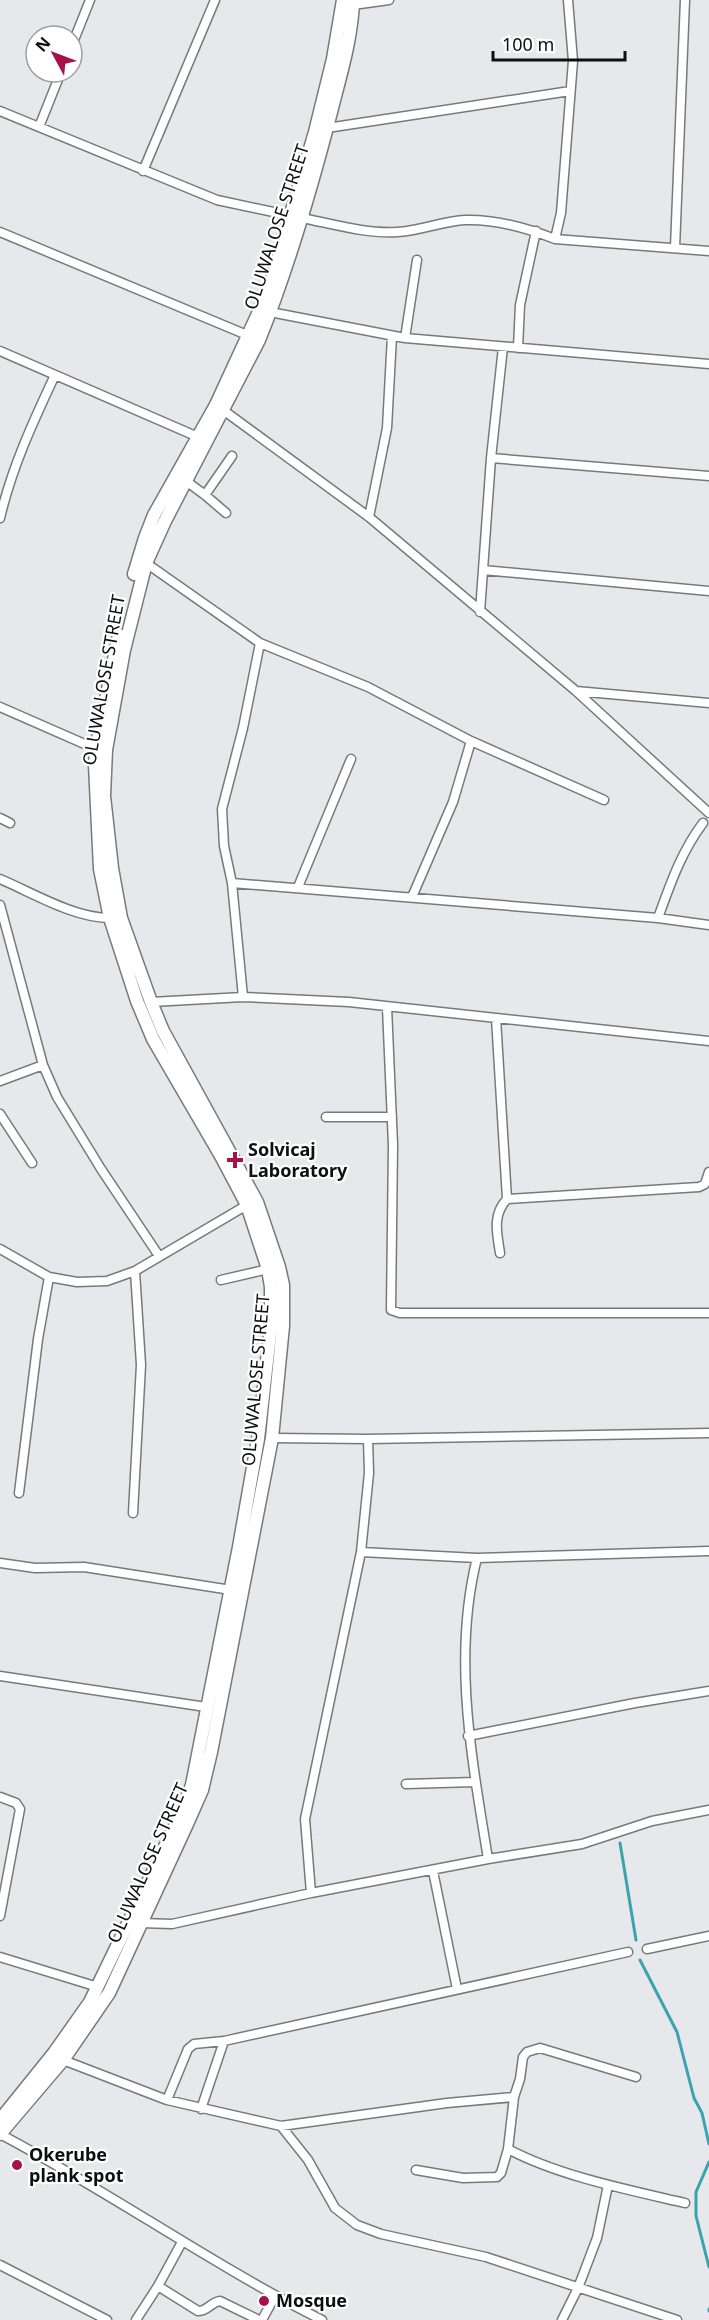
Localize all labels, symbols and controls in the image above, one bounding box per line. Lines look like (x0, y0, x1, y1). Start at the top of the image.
north arrow (24, 24, 84, 84)
scale bar (493, 24, 625, 62)
text: N (30, 32, 55, 56)
text: 100 m (502, 32, 554, 56)
street label: OLUWALOSE STREET (238, 141, 314, 313)
street label: OLUWALOSE STREET (76, 593, 130, 767)
place label: Solvicaj Laboratory (248, 1137, 348, 1182)
marker: Solvicaj Laboratory (226, 1151, 244, 1169)
street label: OLUWALOSE STREET (236, 1293, 274, 1467)
street label: OLUWALOSE STREET (101, 1779, 193, 1946)
place label: Okerube plank spot (29, 2142, 124, 2187)
marker: Okerube plank spot (10, 2158, 24, 2172)
place label: Mosque (276, 2288, 347, 2312)
marker: Mosque (257, 2294, 271, 2308)

